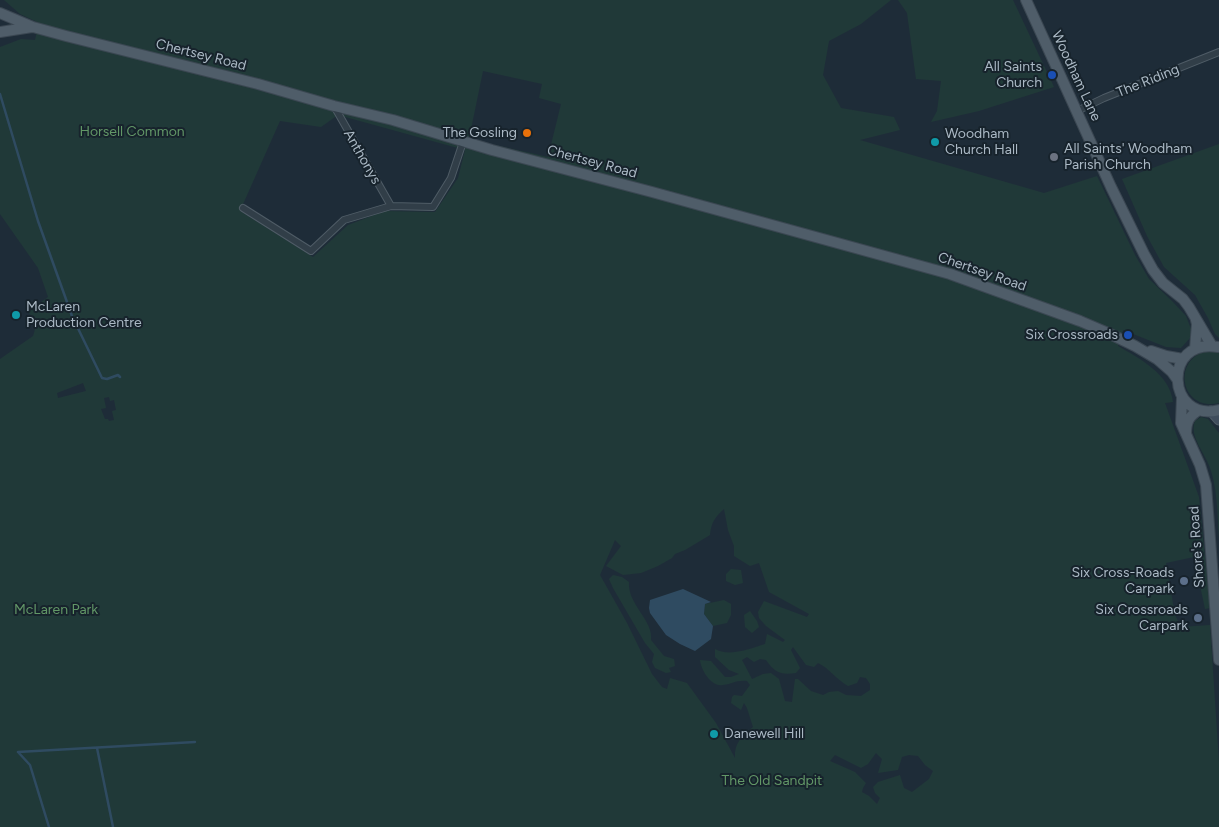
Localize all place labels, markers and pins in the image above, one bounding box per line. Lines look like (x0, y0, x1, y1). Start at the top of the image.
place label: All Saints Church (984, 59, 1042, 92)
marker: All Saints Church (1046, 69, 1058, 81)
place label: The Gosling (443, 125, 517, 141)
place label: Woodham Church Hall (945, 126, 1018, 158)
marker: The Gosling (521, 127, 533, 139)
marker: Woodham Church Hall (929, 136, 941, 148)
place label: All Saints' Woodham Parish Church (1064, 141, 1192, 174)
marker: All Saints' Woodham Parish Church (1048, 151, 1060, 163)
place label: McLaren Production Centre (26, 299, 142, 332)
marker: McLaren Production Centre (10, 309, 22, 321)
place label: Six Crossroads (1025, 327, 1118, 343)
marker: Six Crossroads (1122, 329, 1134, 341)
place label: Six Cross-Roads Carpark (1071, 565, 1174, 598)
marker: Six Cross-Roads Carpark (1178, 575, 1190, 587)
place label: Six Crossroads Carpark (1095, 602, 1188, 634)
marker: Six Crossroads Carpark (1192, 612, 1204, 624)
place label: Danewell Hill (724, 726, 804, 742)
marker: Danewell Hill (708, 728, 720, 740)

